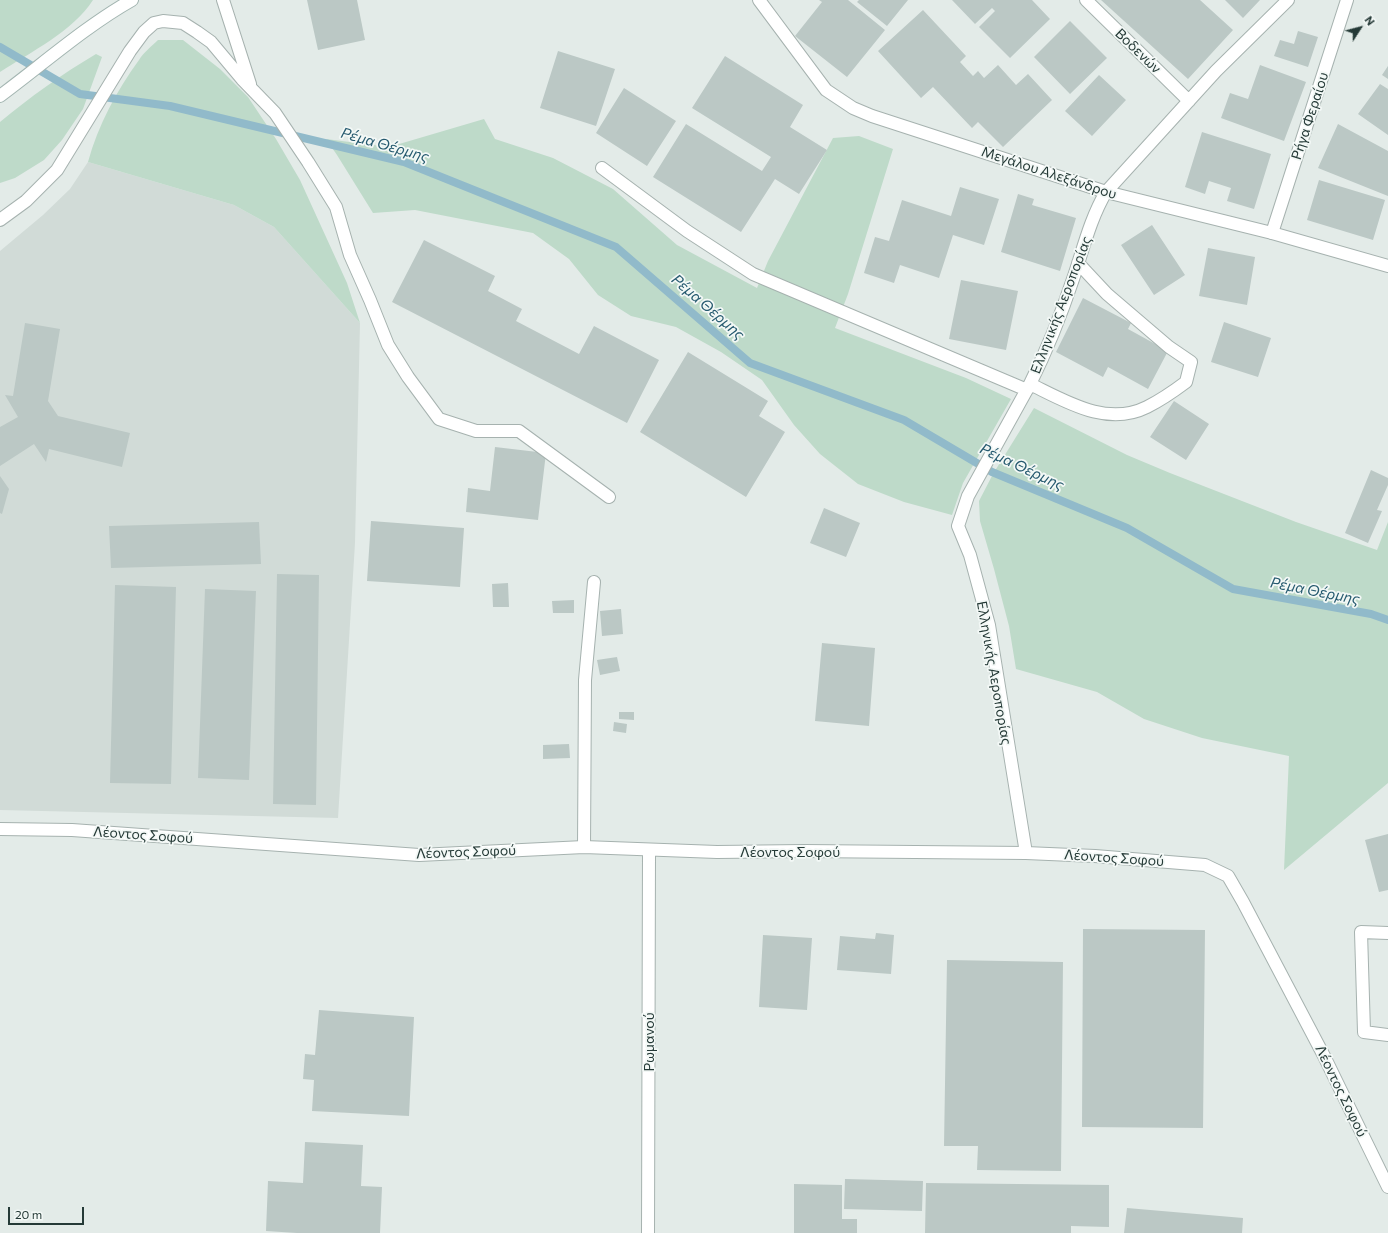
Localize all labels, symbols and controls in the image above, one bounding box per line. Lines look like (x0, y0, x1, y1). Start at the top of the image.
north arrow (1340, 8, 1380, 48)
text: N (1362, 13, 1378, 28)
street label: Βοδενών (1112, 25, 1164, 77)
street label: Ρήγα Φεραίου (1288, 70, 1332, 162)
water label: Ρέμα Θέρμης (339, 124, 431, 166)
street label: Μεγάλου Αλεξάνδρου (979, 143, 1119, 203)
street label: Ελληνικής Αεροπορίας (1027, 234, 1095, 376)
water label: Ρέμα Θέρμης (668, 270, 748, 344)
water label: Ρέμα Θέρμης (977, 440, 1067, 494)
water label: Ρέμα Θέρμης (1269, 574, 1361, 608)
street label: Ελληνικής Αεροπορίας (973, 600, 1015, 746)
street label: Λέοντος Σοφού (93, 823, 193, 847)
street label: Λέοντος Σοφού (416, 842, 516, 862)
street label: Λέοντος Σοφού (740, 844, 840, 860)
street label: Λέοντος Σοφού (1064, 846, 1164, 870)
street label: Ρωμανού (641, 1012, 657, 1072)
street label: Λέοντος Σοφού (1312, 1042, 1370, 1140)
scale bar (10, 1199, 86, 1225)
text: 20 m (15, 1207, 42, 1221)

